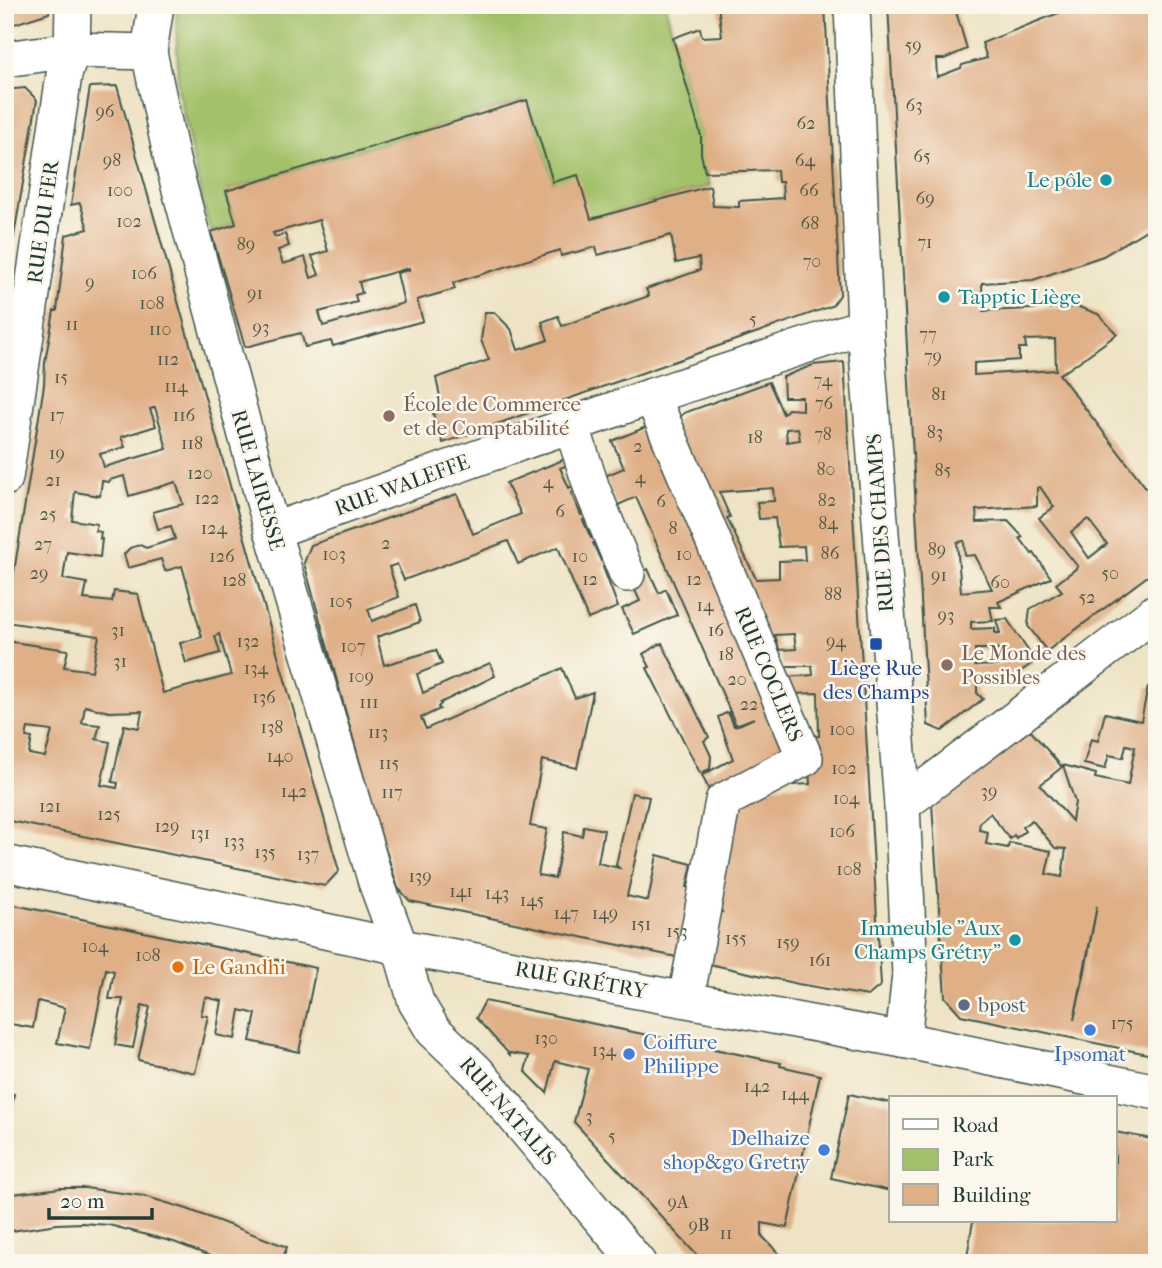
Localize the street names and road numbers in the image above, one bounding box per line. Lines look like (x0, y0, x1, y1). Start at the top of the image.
street label: RUE DU FER (22, 158, 64, 285)
street label: RUE LAIRESSE (226, 407, 290, 553)
street label: RUE DES CHAMPS (862, 433, 898, 613)
street label: RUE WALEFFE (331, 449, 473, 521)
street label: RUE COCLERS (730, 603, 808, 745)
street label: RUE GRÉTRY (513, 957, 650, 1004)
street label: RUE NATALIS (454, 1052, 562, 1170)

